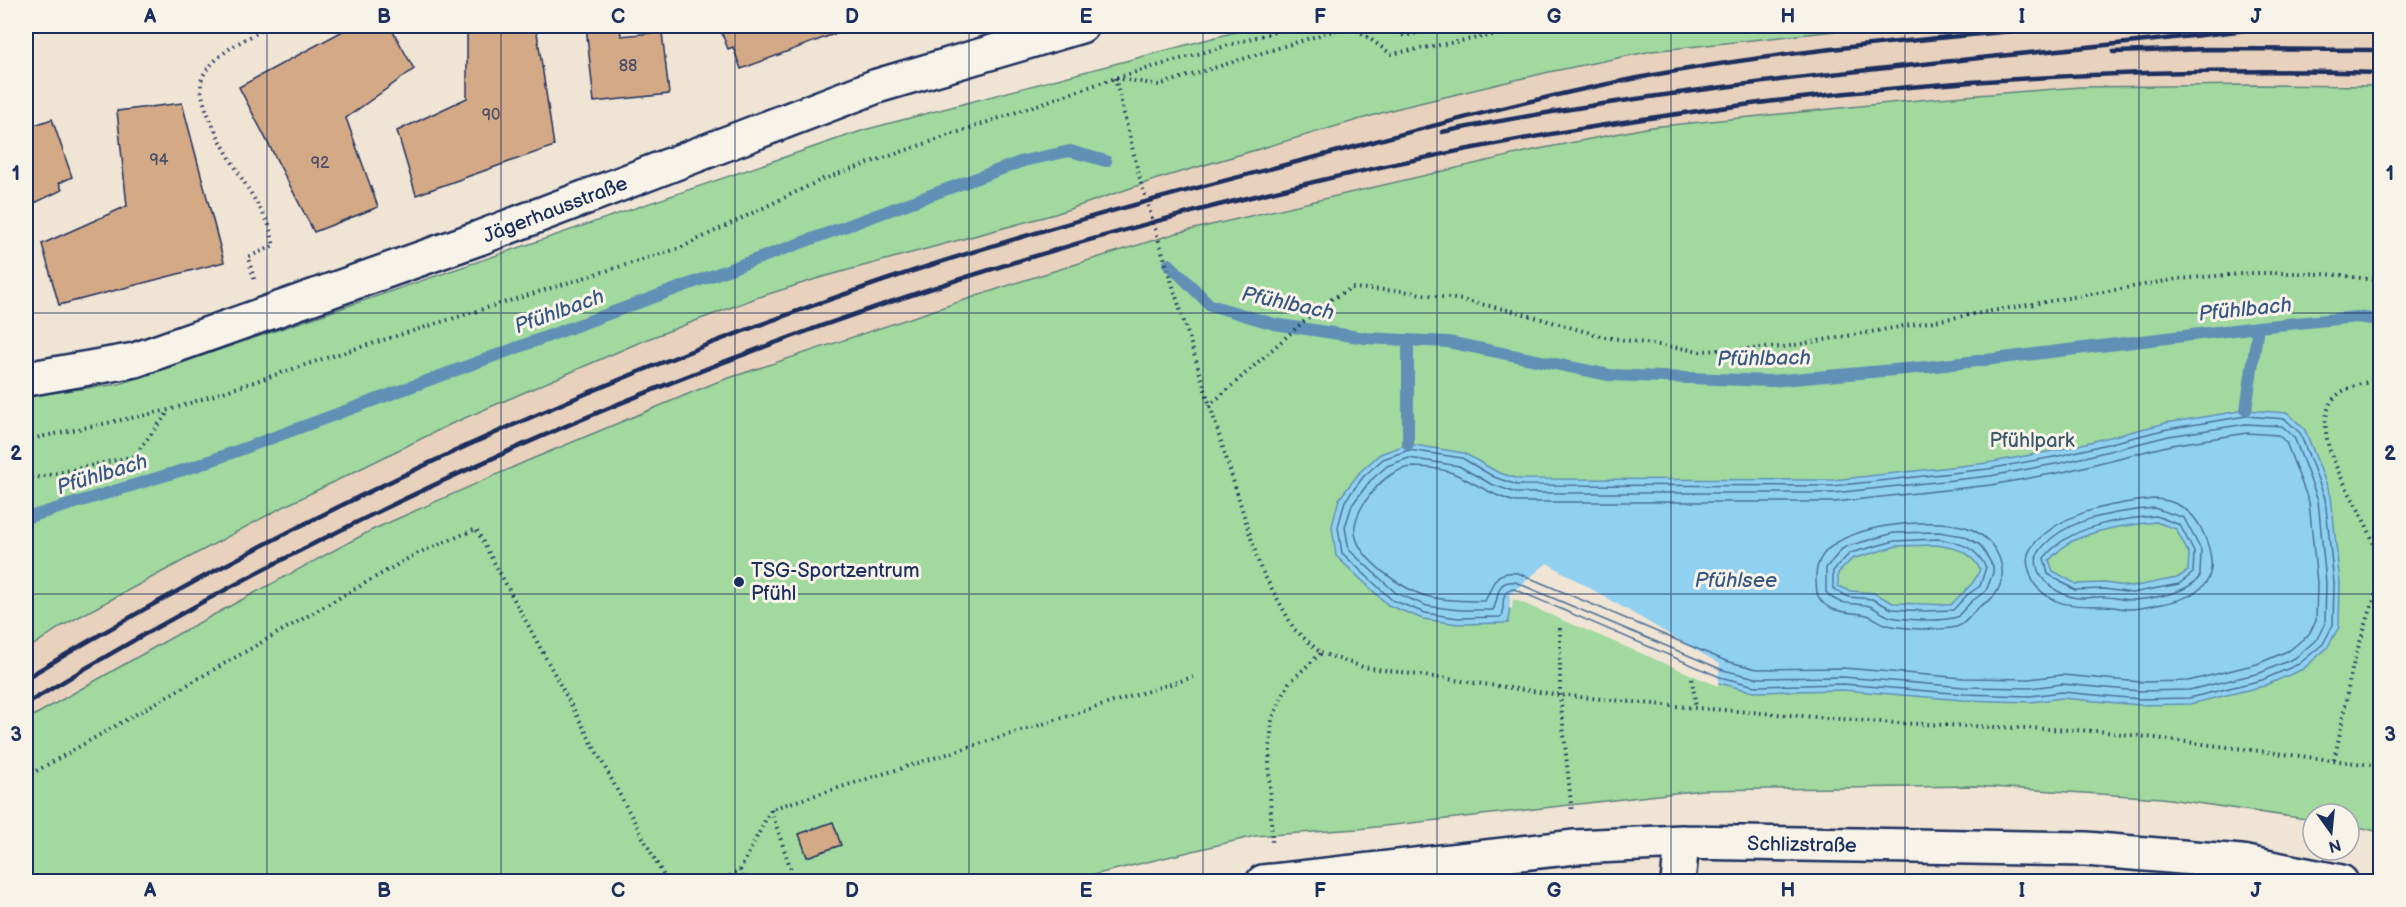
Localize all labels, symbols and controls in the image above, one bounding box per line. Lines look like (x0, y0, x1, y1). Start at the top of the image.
text: A (143, 5, 157, 29)
text: B (377, 5, 391, 29)
text: C (611, 5, 625, 29)
text: D (845, 5, 859, 29)
text: E (1080, 5, 1093, 29)
text: F (1314, 5, 1326, 29)
text: G (1547, 5, 1562, 29)
text: H (1781, 5, 1795, 29)
text: I (2019, 5, 2025, 29)
text: J (2251, 5, 2263, 29)
house number: 88 (619, 57, 637, 76)
house number: 90 (482, 106, 500, 125)
house number: 94 (149, 151, 169, 170)
house number: 92 (311, 154, 330, 173)
text: 1 (12, 162, 20, 186)
text: 1 (2386, 162, 2394, 186)
street label: Jägerhausstraße (480, 171, 631, 248)
water label: Pfühlbach (1239, 282, 1337, 326)
water label: Pfühlbach (511, 284, 608, 339)
water label: Pfühlbach (2197, 292, 2293, 327)
water label: Pfühlbach (1717, 345, 1812, 372)
park label: Pfühlpark (1989, 429, 2075, 453)
text: 2 (10, 442, 22, 466)
text: 2 (2384, 442, 2396, 466)
water label: Pfühlbach (54, 449, 151, 500)
place label: TSG-Sportzentrum Pfühl (751, 559, 920, 606)
water label: Pfühlsee (1695, 568, 1777, 593)
marker: TSG-Sportzentrum Pfühl (732, 575, 746, 589)
text: 3 (10, 723, 22, 747)
text: 3 (2384, 723, 2396, 747)
north arrow (2301, 802, 2361, 862)
street label: Schlizstraße (1747, 832, 1857, 858)
text: N (2326, 834, 2343, 856)
text: A (143, 879, 157, 903)
text: B (377, 879, 391, 903)
text: C (611, 879, 625, 903)
text: D (845, 879, 859, 903)
text: E (1080, 879, 1093, 903)
text: F (1314, 879, 1326, 903)
text: G (1547, 879, 1562, 903)
text: H (1781, 879, 1795, 903)
text: I (2019, 879, 2025, 903)
text: J (2251, 879, 2263, 903)

